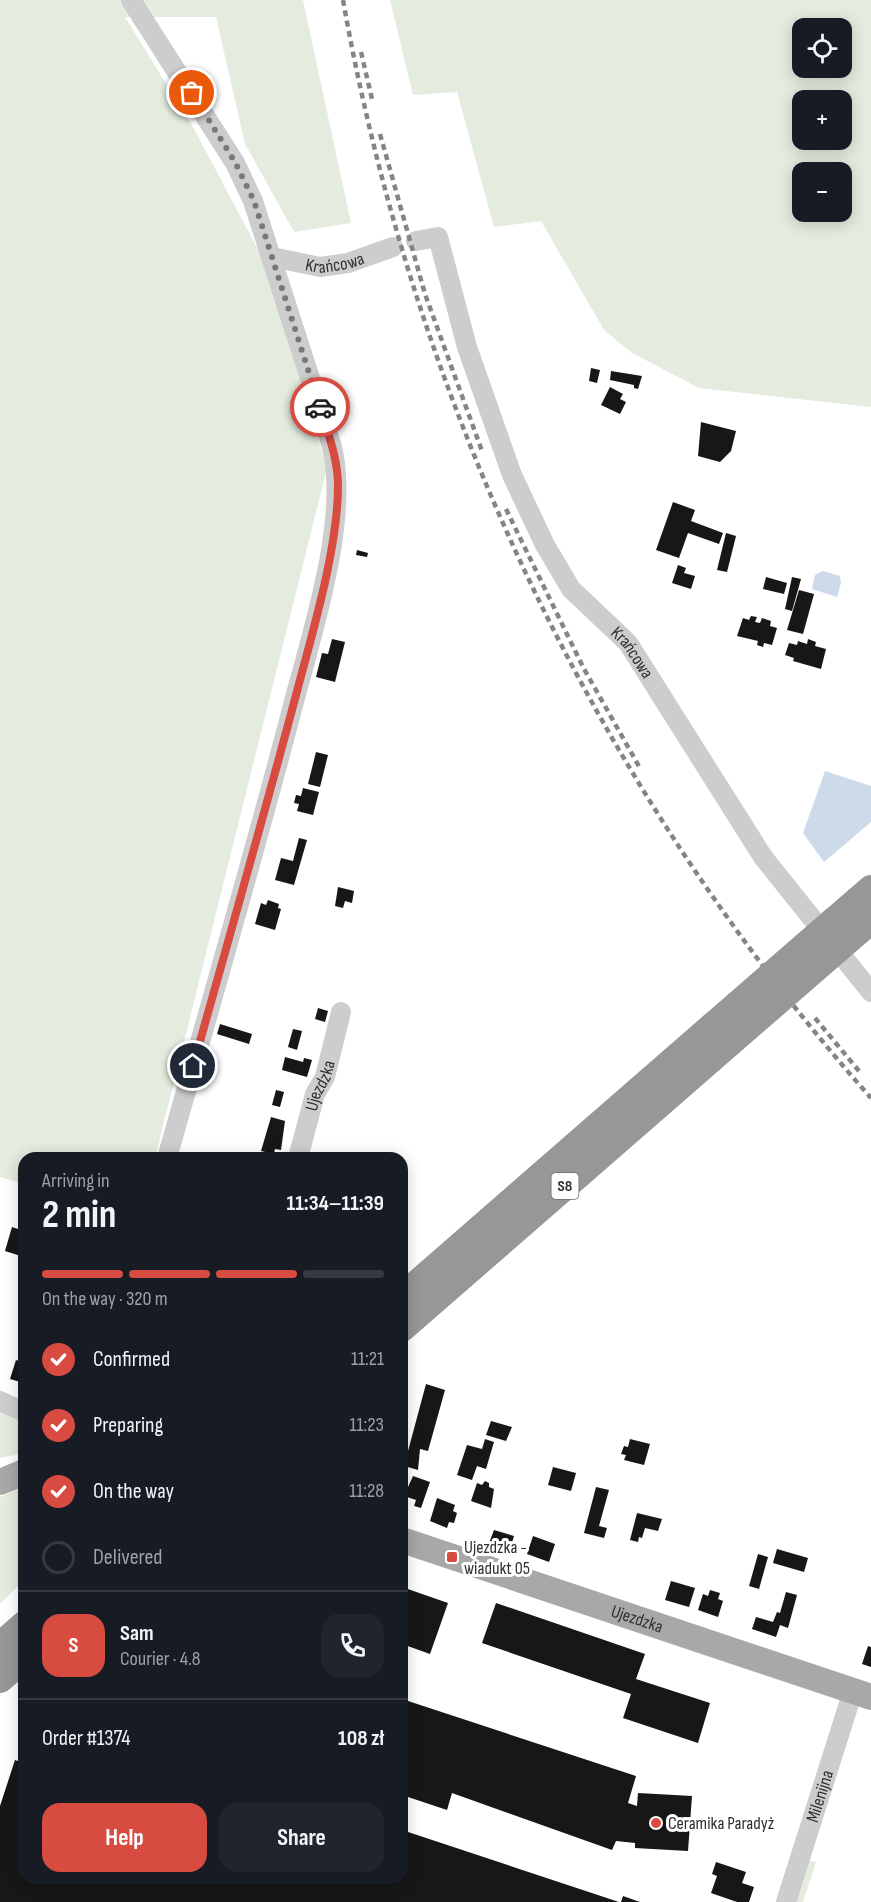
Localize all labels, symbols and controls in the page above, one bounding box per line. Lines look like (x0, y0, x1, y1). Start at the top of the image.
map controls (792, 18, 852, 222)
button: locate (792, 18, 852, 78)
pin (166, 67, 217, 118)
icon: bag (175, 76, 208, 109)
button: + (792, 90, 852, 150)
button: − (792, 162, 852, 222)
street label: Krańcowa (304, 248, 367, 278)
courier (290, 377, 350, 437)
icon: car (304, 391, 337, 424)
street label: Krańcowa (607, 622, 658, 682)
pin (167, 1040, 218, 1091)
icon: home (176, 1049, 209, 1082)
street label: Ujezdzka (301, 1058, 339, 1113)
text: Arriving in (42, 1169, 110, 1193)
road number: S8 (552, 1173, 578, 1199)
text: 11:34–11:39 (287, 1190, 384, 1217)
text: 2 min (42, 1192, 116, 1239)
text: On the way · 320 m (42, 1287, 168, 1311)
icon: check (42, 1343, 75, 1376)
text: Confirmed (93, 1346, 170, 1373)
text: 11:21 (351, 1347, 384, 1371)
icon: check (42, 1409, 75, 1442)
text: Preparing (93, 1412, 163, 1439)
text: 11:23 (350, 1413, 384, 1437)
icon: check (42, 1475, 75, 1508)
text: On the way (93, 1478, 174, 1505)
text: 11:28 (349, 1479, 384, 1503)
place label: Ujezdzka - wiadukt 05 (464, 1537, 530, 1579)
text: Delivered (93, 1544, 162, 1571)
marker: Ujezdzka - wiadukt 05 (445, 1550, 459, 1564)
street label: Ujezdzka (609, 1600, 666, 1637)
button: phone (321, 1614, 384, 1677)
text: Sam (120, 1620, 154, 1647)
text: S (69, 1632, 78, 1659)
text: Courier · 4.8 (120, 1647, 201, 1671)
text: Order #1374 (42, 1725, 130, 1752)
text: 108 zł (338, 1725, 384, 1752)
street label: Milenijna (801, 1767, 838, 1825)
button: Help (42, 1803, 207, 1872)
button: Share (219, 1803, 384, 1872)
place label: Ceramika Paradyż (668, 1813, 775, 1834)
marker: Ceramika Paradyż (649, 1816, 663, 1830)

